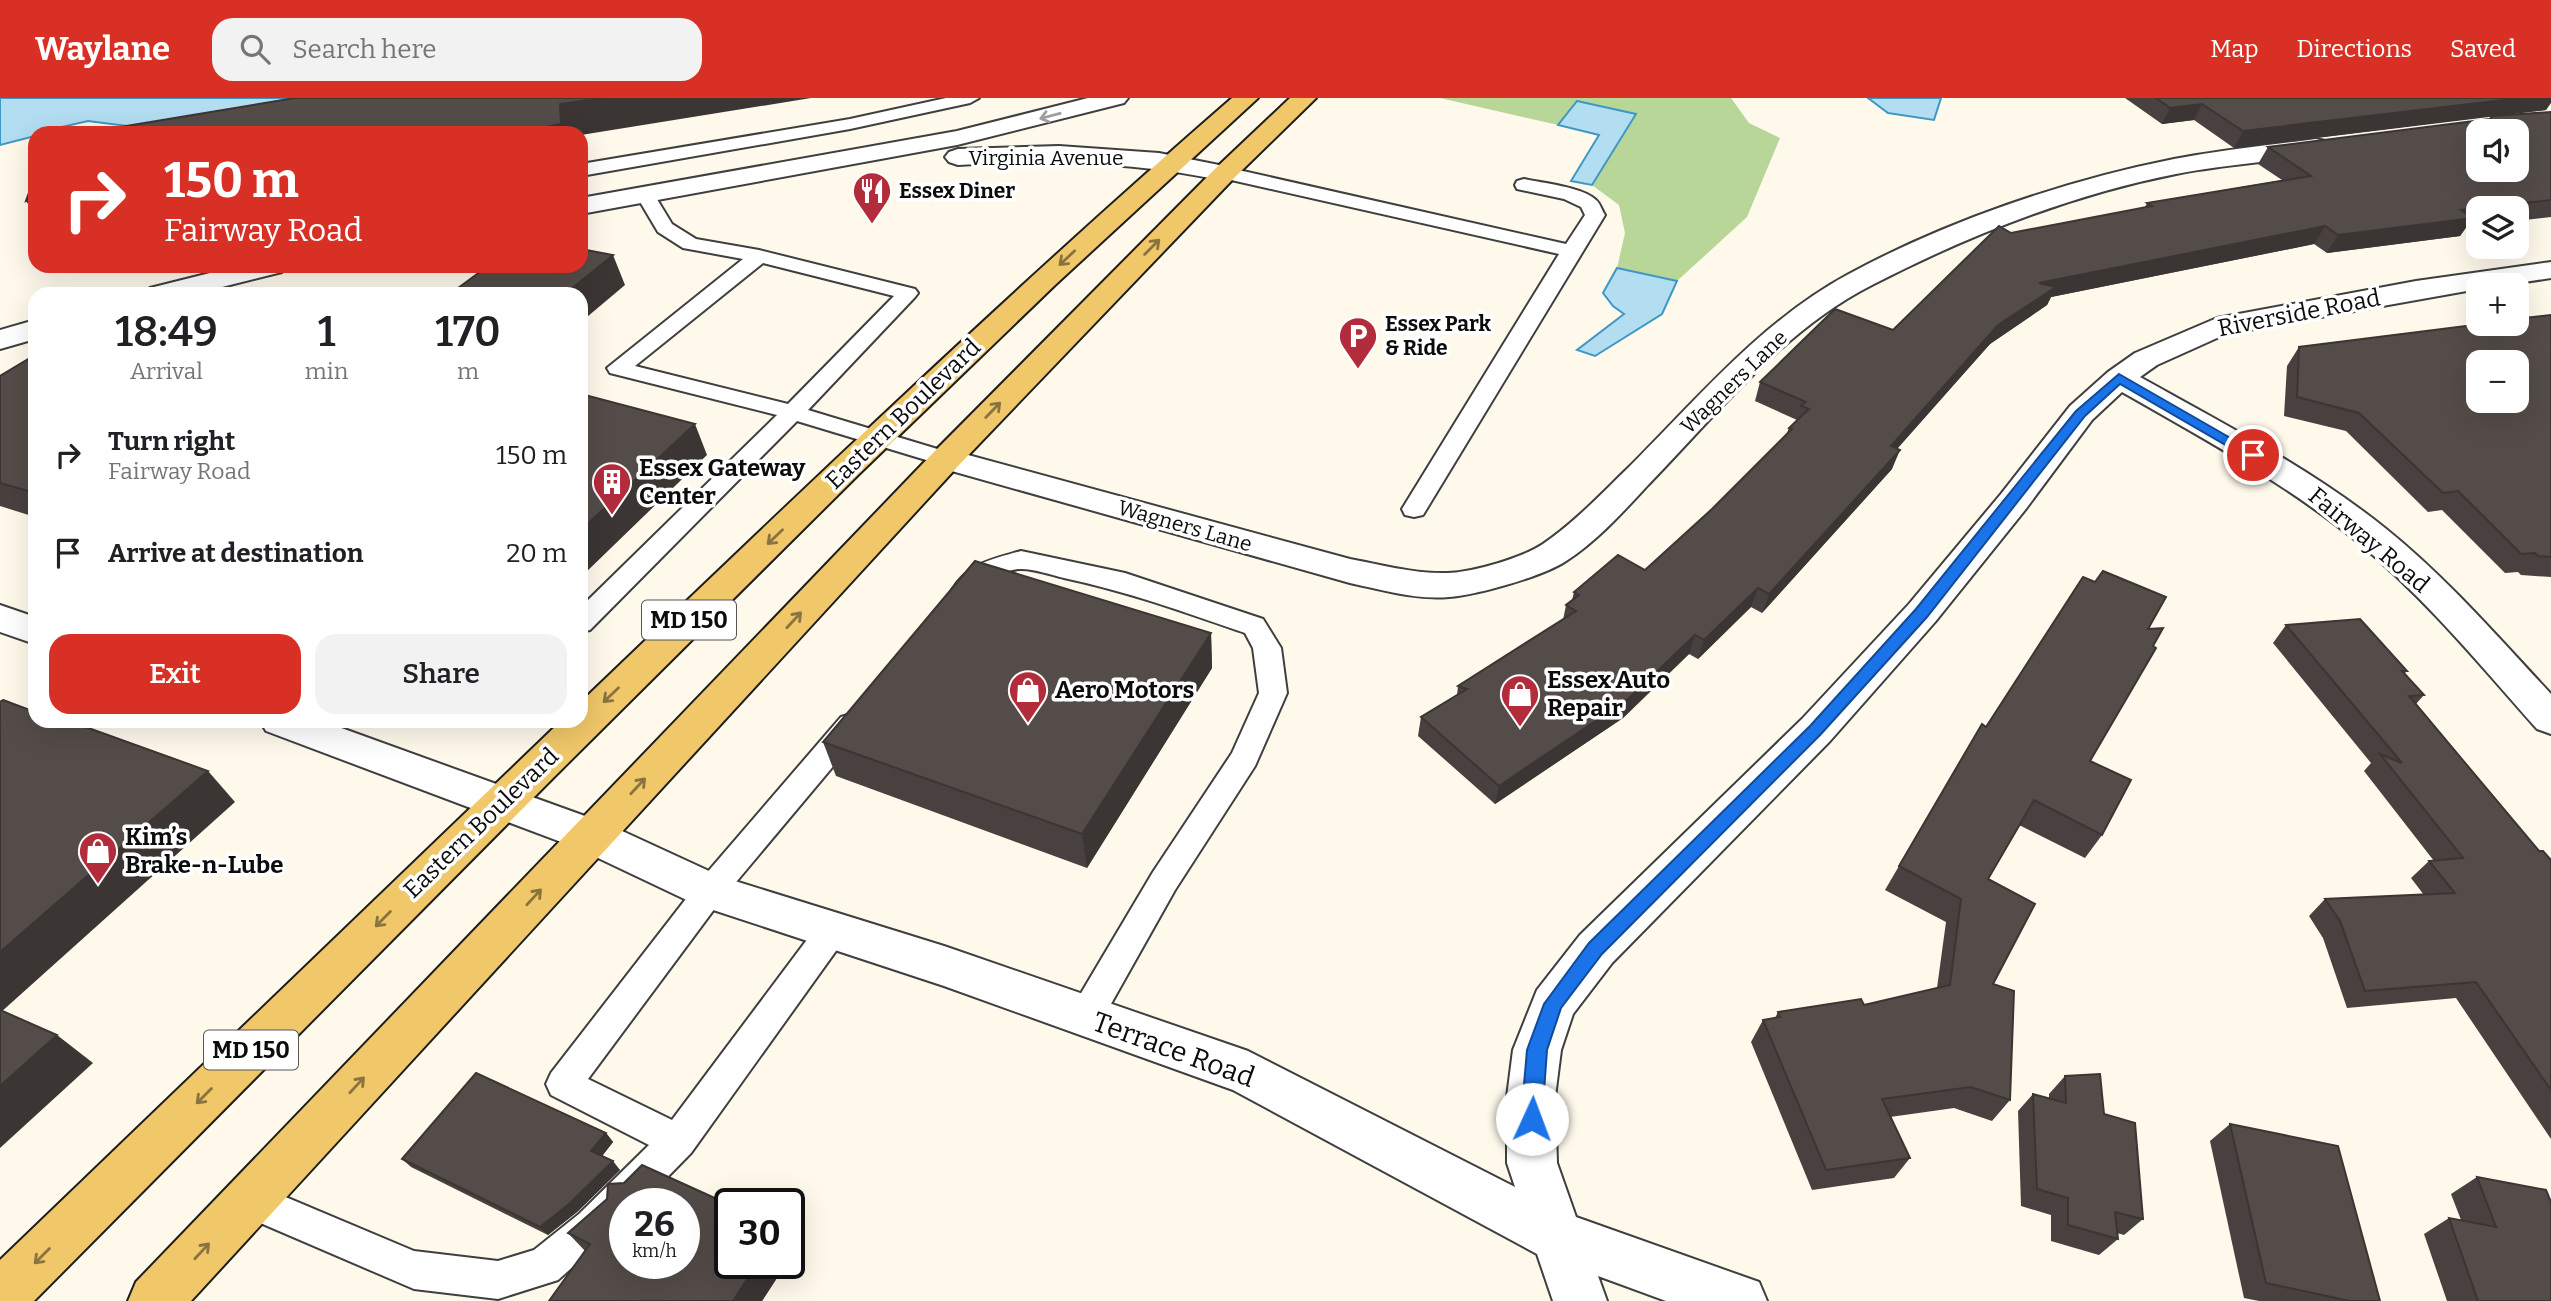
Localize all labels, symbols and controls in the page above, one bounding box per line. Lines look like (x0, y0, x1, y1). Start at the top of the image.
search box (212, 18, 702, 81)
text: Waylane (35, 29, 170, 69)
icon: search (236, 30, 274, 68)
text: Search here (292, 34, 437, 65)
text: Map (2210, 35, 2259, 63)
text: Directions (2297, 35, 2412, 63)
text: Saved (2450, 35, 2516, 63)
one-way arrow (1040, 110, 1062, 123)
map controls (2466, 119, 2529, 413)
button: sound (2466, 119, 2529, 182)
street label: Virginia Avenue (968, 145, 1124, 171)
text: 150 m (164, 151, 299, 210)
icon: right (49, 154, 140, 245)
restaurant icon: Essex Diner (851, 170, 893, 225)
place label: Essex Diner (899, 178, 1015, 204)
button: layers (2466, 196, 2529, 259)
text: Fairway Road (164, 211, 363, 249)
one-way arrow (1143, 239, 1160, 256)
one-way arrow (1059, 250, 1076, 267)
button: + (2466, 273, 2529, 336)
street label: Riverside Road (2215, 284, 2383, 342)
text: 18:49 (115, 307, 218, 357)
text: 1 (318, 307, 335, 357)
text: 170 (435, 307, 501, 357)
place label: Essex Park & Ride (1385, 311, 1492, 361)
parking icon: Essex Park & Ride (1337, 315, 1379, 370)
street label: Wagners Lane (1675, 325, 1793, 439)
street label: Eastern Boulevard (820, 333, 986, 495)
button: − (2466, 350, 2529, 413)
text: Arrival (130, 357, 203, 385)
text: min (305, 357, 348, 385)
text: m (457, 357, 479, 385)
one-way arrow (985, 402, 1002, 419)
pin (2223, 425, 2283, 485)
text: Turn right (108, 426, 235, 457)
icon: right (49, 436, 87, 474)
icon: arrive (2234, 436, 2272, 474)
text: 150 m (496, 440, 567, 471)
place label: Essex Gateway Center (639, 454, 806, 510)
text: Fairway Road (108, 457, 251, 485)
building icon: Essex Gateway Center (591, 461, 633, 516)
street label: Fairway Road (2303, 481, 2435, 599)
street label: Wagners Lane (1115, 494, 1255, 558)
one-way arrow (767, 528, 784, 545)
icon: arrive (49, 534, 87, 572)
text: Arrive at destination (108, 538, 363, 569)
text: 20 m (506, 538, 567, 569)
road number: MD 150 (642, 600, 736, 640)
one-way arrow (786, 612, 803, 629)
button: Exit (49, 634, 301, 714)
button: Share (315, 634, 567, 714)
place label: Essex Auto Repair (1547, 666, 1670, 722)
shop icon: Aero Motors (1007, 669, 1049, 724)
shop icon: Essex Auto Repair (1499, 673, 1541, 728)
place label: Aero Motors (1055, 676, 1195, 704)
one-way arrow (603, 687, 620, 704)
street label: Eastern Boulevard (398, 742, 564, 904)
one-way arrow (630, 778, 647, 795)
place label: Kim’s Brake-n-Lube (125, 823, 283, 879)
shop icon: Kim’s Brake-n-Lube (77, 830, 119, 885)
one-way arrow (526, 889, 543, 906)
one-way arrow (375, 910, 392, 927)
street label: Terrace Road (1088, 1005, 1259, 1094)
road number: MD 150 (204, 1030, 298, 1070)
one-way arrow (349, 1077, 366, 1094)
position arrow (1495, 1082, 1569, 1156)
one-way arrow (195, 1087, 212, 1104)
speed limit sign: 30 (714, 1188, 805, 1279)
text: 26 (634, 1203, 675, 1245)
text: km/h (632, 1240, 677, 1262)
one-way arrow (194, 1242, 210, 1260)
one-way arrow (34, 1247, 51, 1264)

